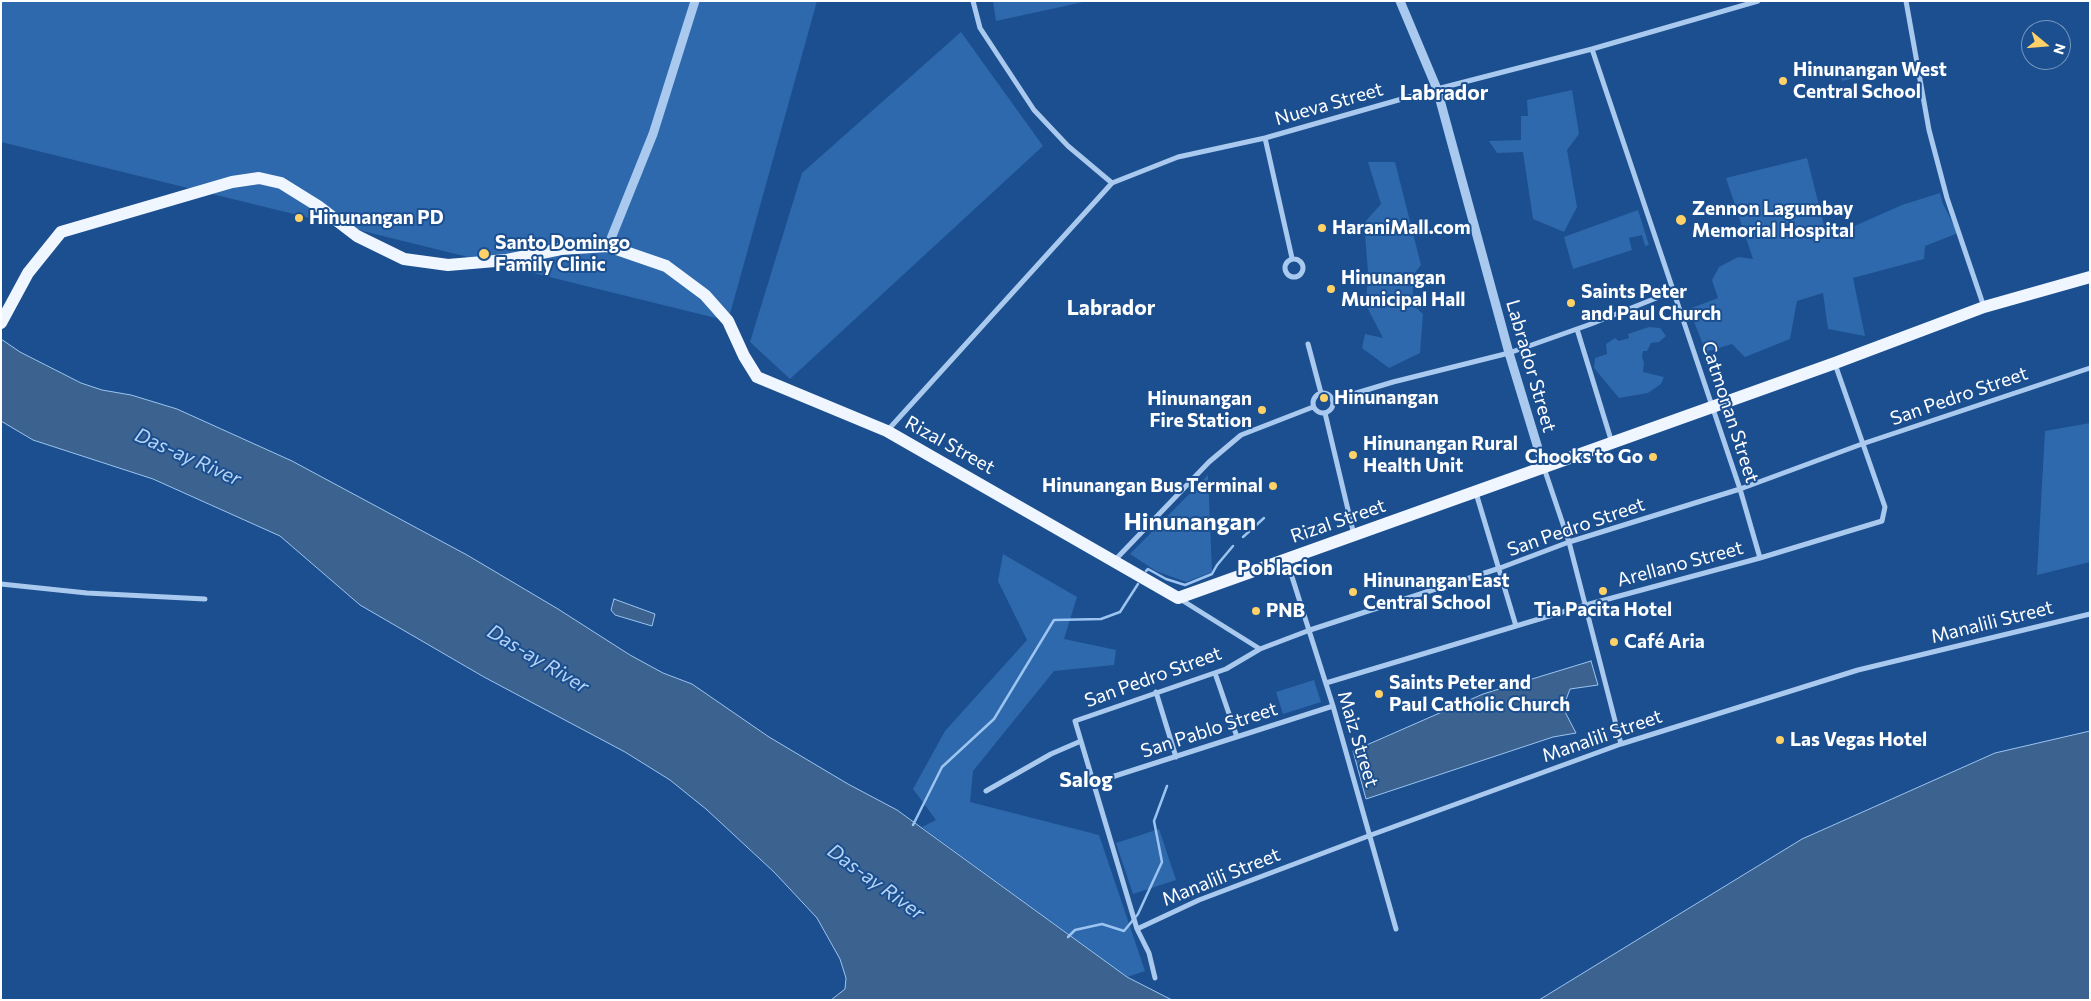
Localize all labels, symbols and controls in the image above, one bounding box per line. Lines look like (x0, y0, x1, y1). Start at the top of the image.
north arrow (2021, 20, 2071, 70)
text: N (2050, 42, 2070, 57)
place label: Hinunangan West Central School (1793, 59, 1947, 103)
marker: Hinunangan West Central School (1777, 75, 1789, 87)
street label: Nueva Street (1272, 78, 1386, 130)
district label: Labrador (1400, 80, 1488, 106)
place label: Zennon Lagumbay Memorial Hospital (1692, 198, 1854, 242)
place label: Hinunangan PD (309, 207, 444, 229)
marker: Hinunangan PD (293, 212, 305, 224)
marker: Zennon Lagumbay Memorial Hospital (1674, 213, 1688, 227)
place label: HaraniMall.com (1332, 217, 1471, 239)
marker: HaraniMall.com (1316, 222, 1328, 234)
place label: Santo Domingo Family Clinic (495, 232, 630, 276)
marker: Santo Domingo Family Clinic (477, 247, 491, 261)
place label: Hinunangan Municipal Hall (1341, 267, 1465, 311)
place label: Saints Peter and Paul Church (1581, 281, 1721, 325)
marker: Hinunangan Municipal Hall (1325, 283, 1337, 295)
district label: Labrador (1067, 295, 1155, 321)
street label: Labrador Street (1501, 297, 1561, 435)
marker: Saints Peter and Paul Church (1565, 297, 1577, 309)
street label: Catmonan Street (1696, 338, 1764, 486)
street label: San Pedro Street (1887, 362, 2031, 430)
place label: Hinunangan (1334, 387, 1439, 409)
place label: Hinunangan Fire Station (1147, 388, 1252, 432)
marker: Hinunangan (1318, 392, 1330, 404)
marker: Hinunangan Fire Station (1256, 404, 1268, 416)
street label: Rizal Street (901, 411, 999, 479)
water label: Das-ay River (131, 423, 245, 491)
place label: Hinunangan Rural Health Unit (1363, 433, 1518, 477)
place label: Chooks to Go (1525, 446, 1643, 468)
marker: Hinunangan Rural Health Unit (1347, 449, 1359, 461)
marker: Chooks to Go (1647, 451, 1659, 463)
place label: Hinunangan Bus Terminal (1042, 475, 1263, 497)
marker: Hinunangan Bus Terminal (1267, 480, 1279, 492)
street label: San Pedro Street (1504, 493, 1648, 561)
street label: Rizal Street (1287, 494, 1389, 548)
district label: Hinunangan (1124, 508, 1256, 536)
street label: Arellano Street (1614, 536, 1746, 592)
district label: Poblacion (1237, 555, 1333, 581)
place label: Hinunangan East Central School (1363, 570, 1509, 614)
marker: Tia Pacita Hotel (1597, 585, 1609, 597)
marker: Hinunangan East Central School (1347, 586, 1359, 598)
street label: Manalili Street (1928, 596, 2056, 648)
place label: Tia Pacita Hotel (1534, 599, 1672, 621)
place label: PNB (1266, 600, 1305, 622)
marker: PNB (1250, 605, 1262, 617)
water label: Das-ay River (483, 619, 593, 699)
place label: Café Aria (1624, 631, 1705, 653)
marker: Café Aria (1608, 636, 1620, 648)
street label: San Pedro Street (1081, 642, 1225, 712)
place label: Saints Peter and Paul Catholic Church (1389, 672, 1570, 716)
street label: Maiz Street (1333, 688, 1383, 790)
marker: Saints Peter and Paul Catholic Church (1373, 688, 1385, 700)
street label: San Pablo Street (1138, 697, 1280, 763)
street label: Manalili Street (1539, 705, 1665, 767)
place label: Las Vegas Hotel (1790, 729, 1927, 751)
marker: Las Vegas Hotel (1774, 734, 1786, 746)
district label: Salog (1059, 767, 1113, 793)
water label: Das-ay River (823, 839, 929, 925)
street label: Manalili Street (1159, 843, 1283, 911)

